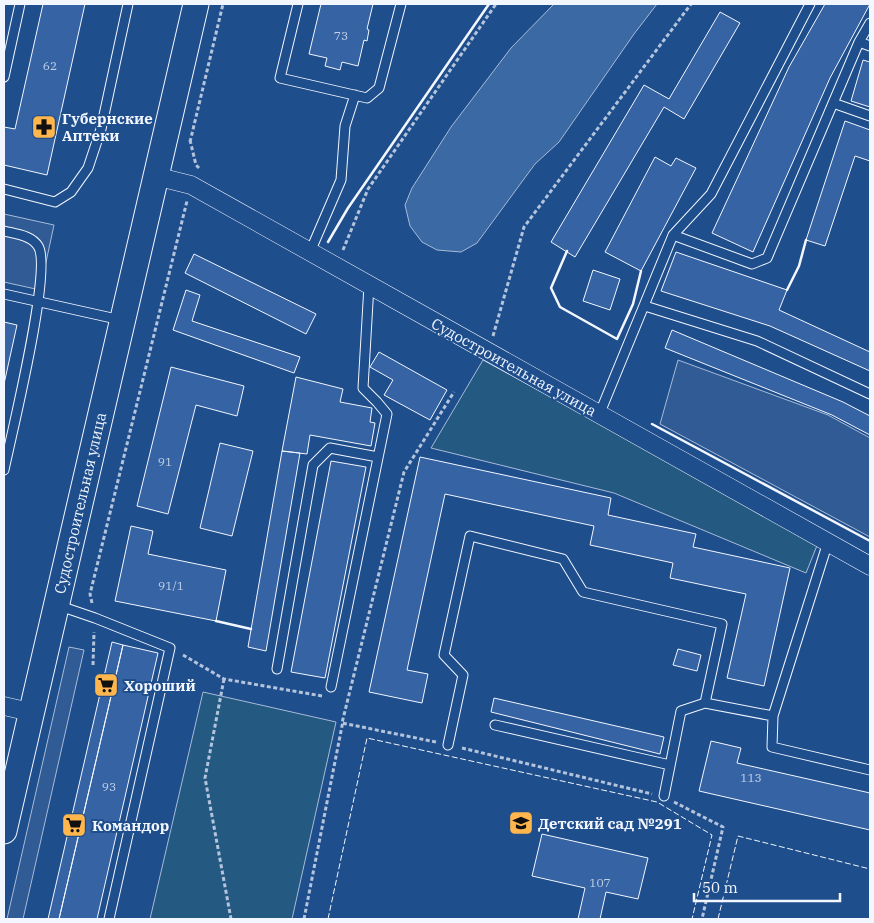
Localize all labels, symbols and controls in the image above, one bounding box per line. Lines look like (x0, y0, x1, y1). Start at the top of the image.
house number: 73 (334, 28, 348, 43)
house number: 62 (43, 58, 57, 73)
place label: Губернские Аптеки (62, 109, 153, 145)
pharmacy icon: Губернские Аптеки (31, 114, 57, 140)
street label: Судостроительная улица (428, 314, 600, 420)
street label: Судостроительная улица (50, 410, 110, 596)
house number: 91 (158, 454, 172, 469)
house number: 91/1 (158, 578, 184, 593)
supermarket icon: Хороший (93, 672, 119, 698)
place label: Хороший (124, 676, 196, 695)
house number: 113 (740, 770, 762, 785)
house number: 93 (102, 779, 116, 794)
school or university icon: Детский сад №291 (508, 810, 534, 836)
supermarket icon: Командор (61, 812, 87, 838)
place label: Детский сад №291 (538, 814, 682, 833)
place label: Командор (92, 816, 169, 835)
scale bar (694, 870, 840, 902)
house number: 107 (589, 875, 611, 890)
text: 50 m (702, 878, 738, 897)

